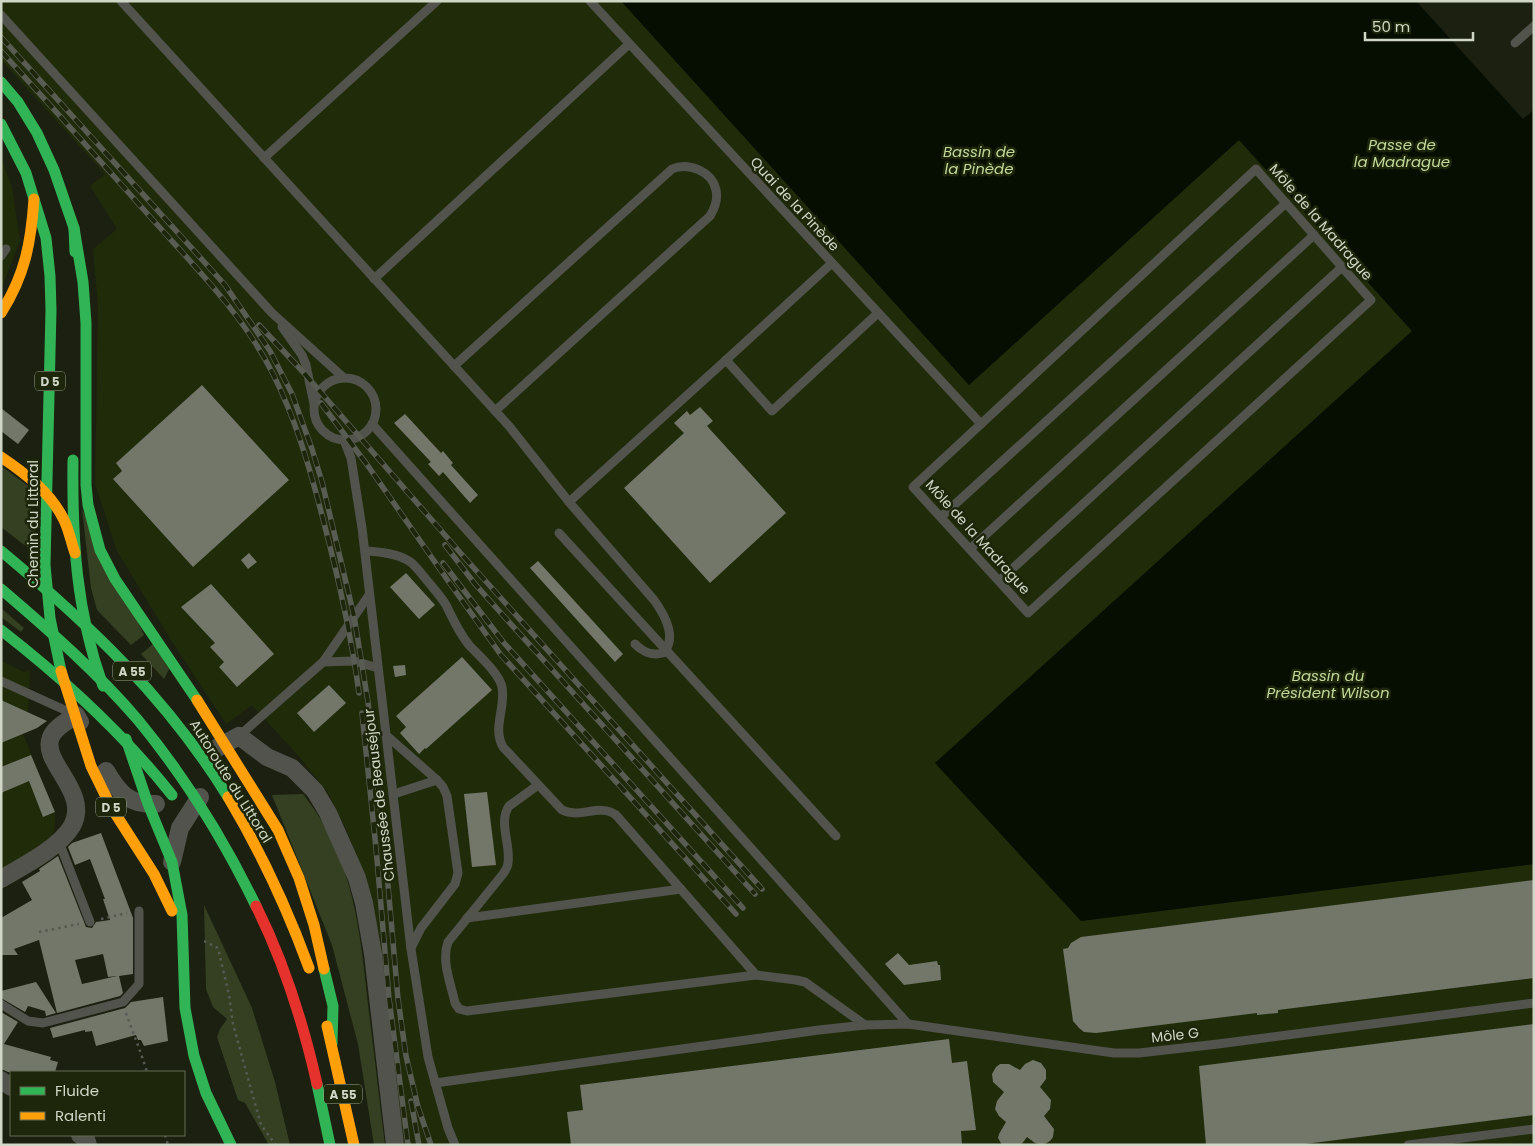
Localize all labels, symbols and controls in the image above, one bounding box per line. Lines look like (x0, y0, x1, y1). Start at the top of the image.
scale bar (1365, 10, 1472, 42)
text: 50 m (1372, 16, 1410, 37)
water label: Passe de la Madrague (1354, 134, 1450, 172)
water label: Bassin de la Pinède (943, 141, 1015, 179)
street label: Quai de la Pinède (746, 152, 844, 256)
street label: Môle de la Madrague (1265, 160, 1377, 285)
road number: D 5 (35, 372, 65, 391)
street label: Chemin du Littoral (23, 460, 43, 588)
street label: Môle de la Madrague (921, 475, 1035, 599)
road number: A 55 (113, 661, 151, 680)
water label: Bassin du Président Wilson (1266, 665, 1390, 703)
street label: Chaussée de Beauséjour (358, 707, 400, 883)
street label: Autoroute du Littoral (185, 715, 277, 847)
road number: D 5 (96, 798, 126, 816)
street label: Môle G (1150, 1023, 1200, 1047)
legend (10, 1071, 185, 1136)
text: Fluide (55, 1080, 99, 1101)
road number: A 55 (324, 1084, 362, 1104)
text: Ralenti (55, 1105, 106, 1126)

